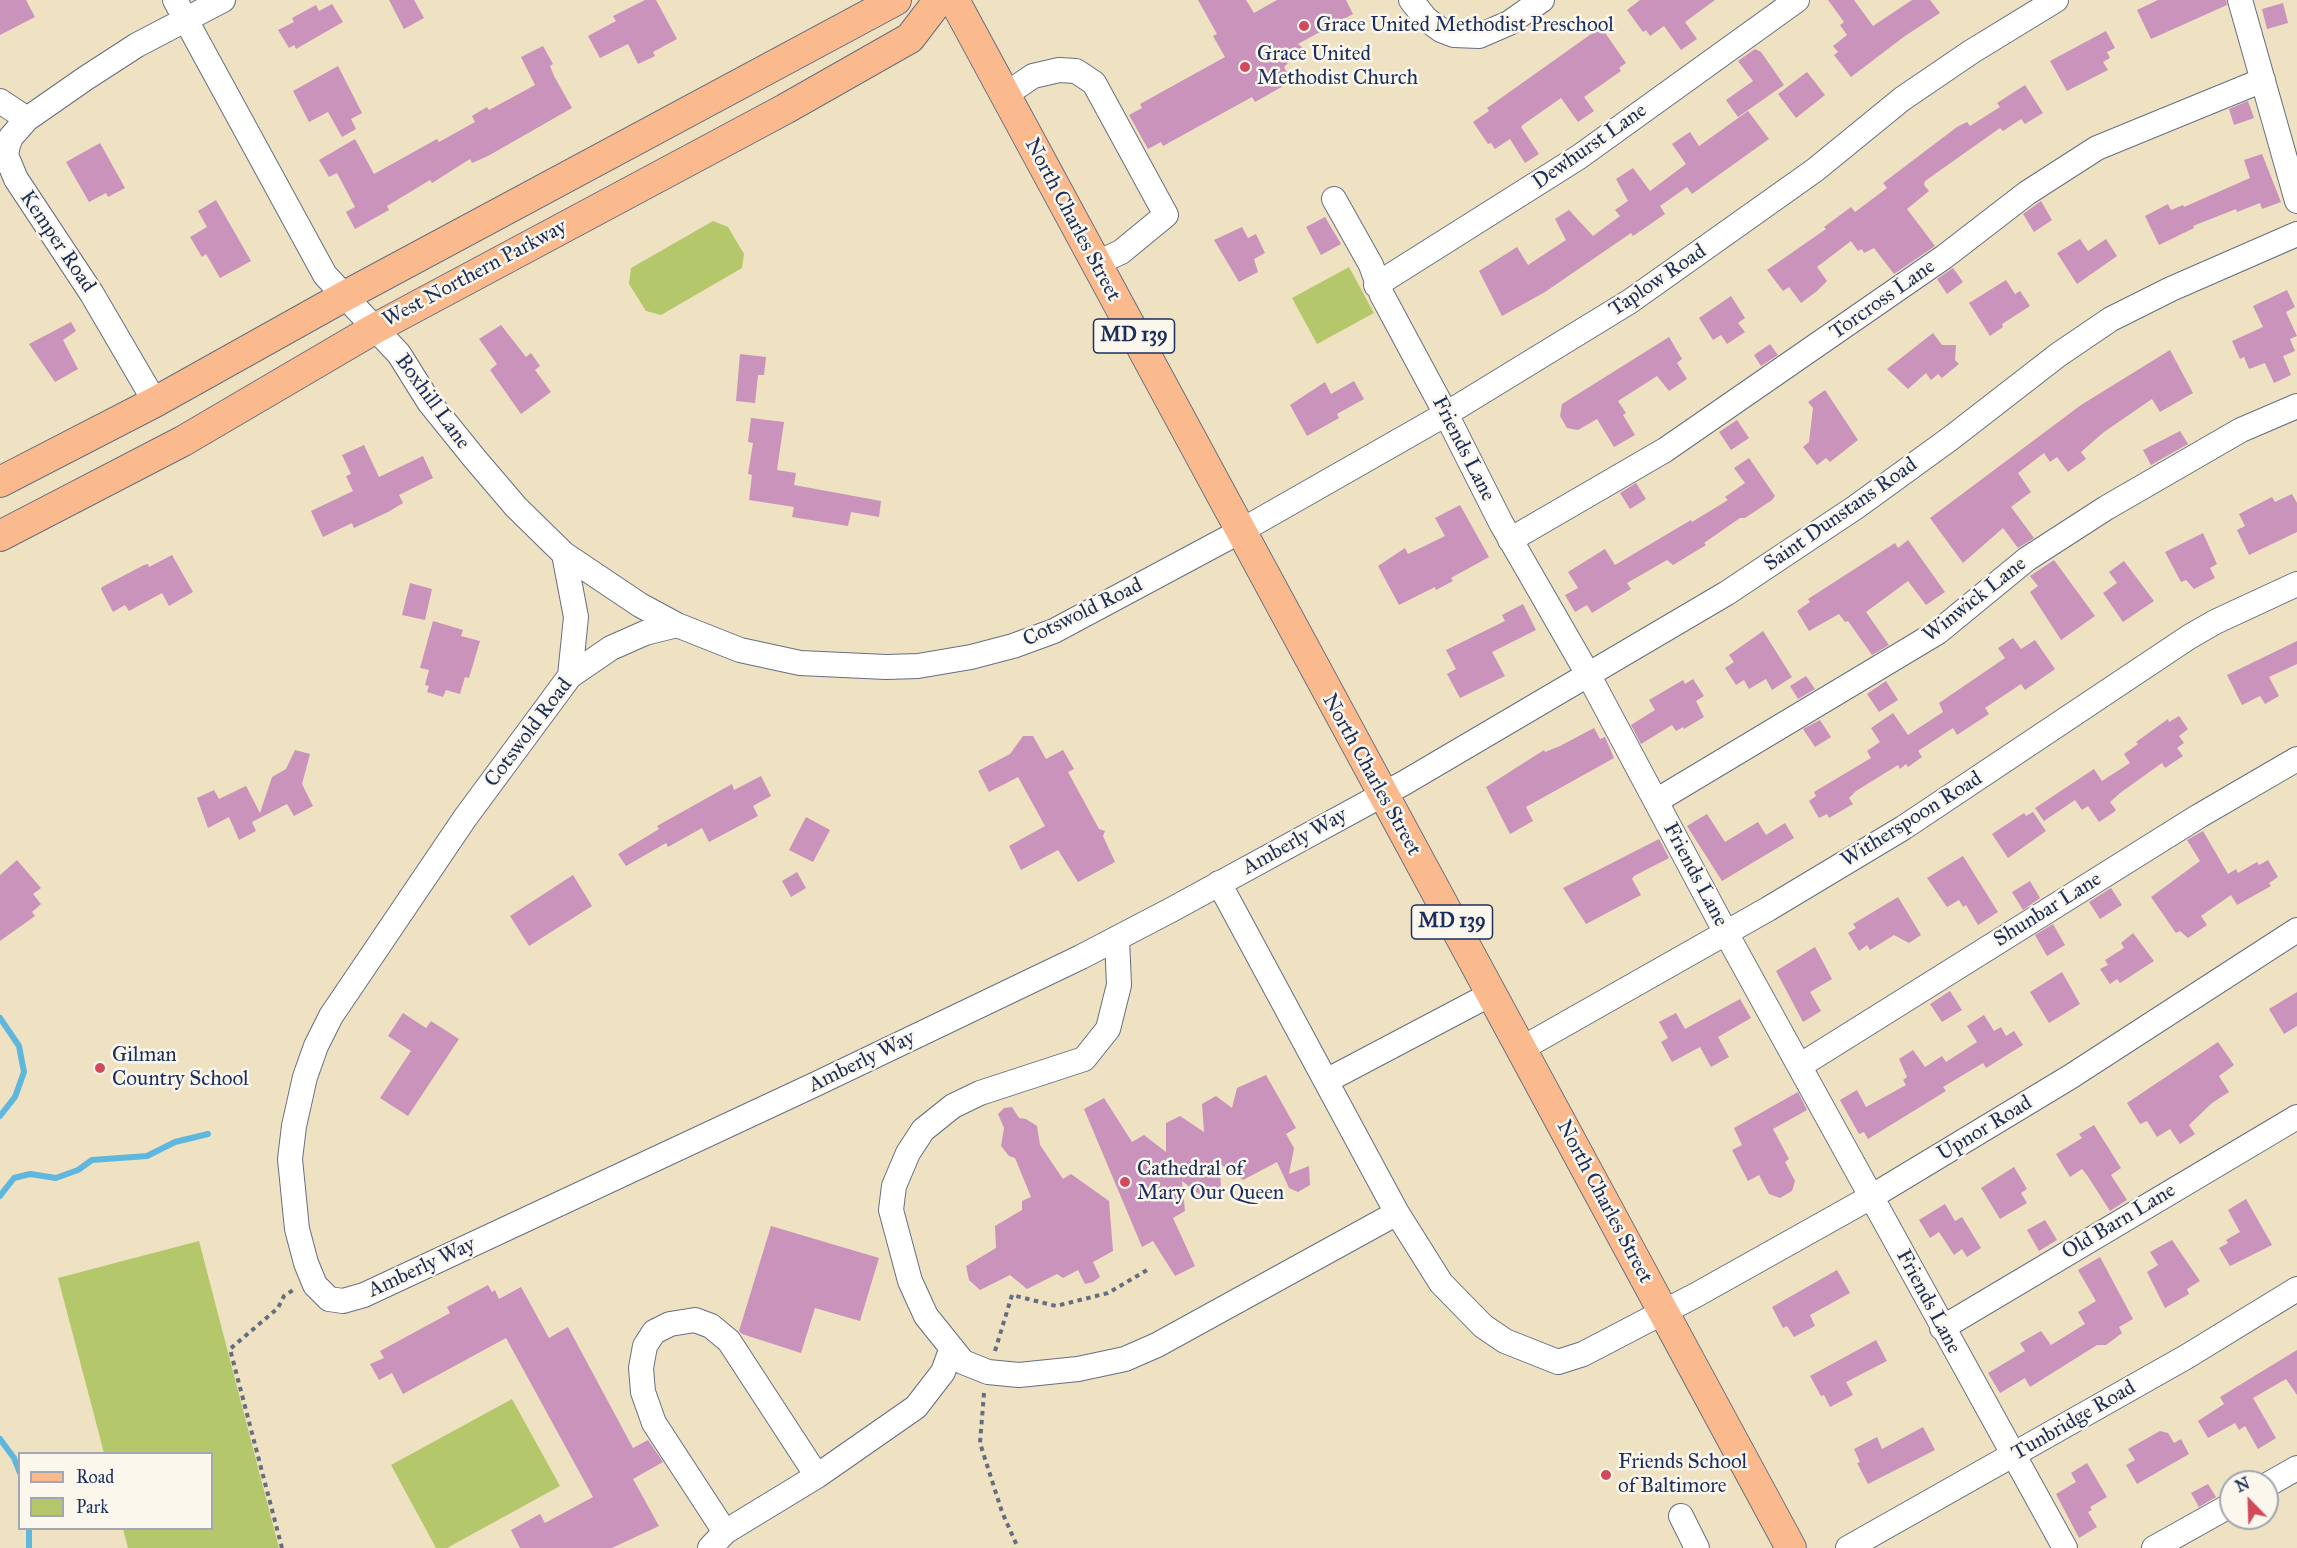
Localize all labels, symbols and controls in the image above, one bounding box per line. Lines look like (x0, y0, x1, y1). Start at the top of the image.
place label: Grace United Methodist Preschool (1316, 13, 1614, 39)
marker: Grace United Methodist Preschool (1297, 19, 1311, 33)
place label: Grace United Methodist Church (1257, 42, 1418, 92)
marker: Grace United Methodist Church (1238, 60, 1252, 74)
street label: Dewhurst Lane (1528, 98, 1652, 196)
street label: North Charles Street (1018, 134, 1126, 306)
street label: Kemper Road (14, 186, 100, 298)
street label: West Northern Parkway (379, 215, 571, 333)
street label: Taplow Road (1605, 239, 1711, 323)
street label: Torcross Lane (1825, 254, 1941, 346)
road number: MD 139 (1094, 319, 1174, 353)
street label: Boxhill Lane (389, 349, 475, 455)
street label: Friends Lane (1426, 392, 1500, 506)
street label: Saint Dunstans Road (1760, 453, 1922, 577)
street label: Winwick Lane (1918, 552, 2032, 648)
street label: Cotswold Road (1019, 573, 1147, 653)
street label: Cotswold Road (480, 674, 578, 792)
street label: North Charles Street (1316, 690, 1426, 860)
street label: Witherspoon Road (1837, 767, 1987, 873)
street label: Amberly Way (1238, 803, 1352, 881)
street label: Friends Lane (1657, 819, 1733, 931)
street label: Shunbar Lane (1990, 867, 2106, 953)
road number: MD 139 (1412, 905, 1492, 939)
street label: Amberly Way (805, 1025, 919, 1099)
place label: Gilman Country School (112, 1043, 249, 1093)
marker: Gilman Country School (93, 1061, 107, 1075)
street label: Upnor Road (1933, 1091, 2037, 1167)
street label: North Charles Street (1550, 1116, 1658, 1288)
place label: Cathedral of Mary Our Queen (1137, 1157, 1284, 1207)
marker: Cathedral of Mary Our Queen (1118, 1175, 1132, 1189)
street label: Old Barn Lane (2058, 1178, 2180, 1266)
street label: Amberly Way (364, 1232, 480, 1304)
street label: Friends Lane (1890, 1246, 1966, 1358)
street label: Tunbridge Road (2008, 1375, 2140, 1467)
place label: Friends School of Baltimore (1618, 1450, 1747, 1500)
legend (18, 1452, 213, 1530)
text: Road (76, 1466, 114, 1488)
marker: Friends School of Baltimore (1599, 1468, 1613, 1482)
north arrow (2219, 1470, 2279, 1530)
text: N (2233, 1473, 2253, 1496)
text: Park (76, 1496, 109, 1518)

